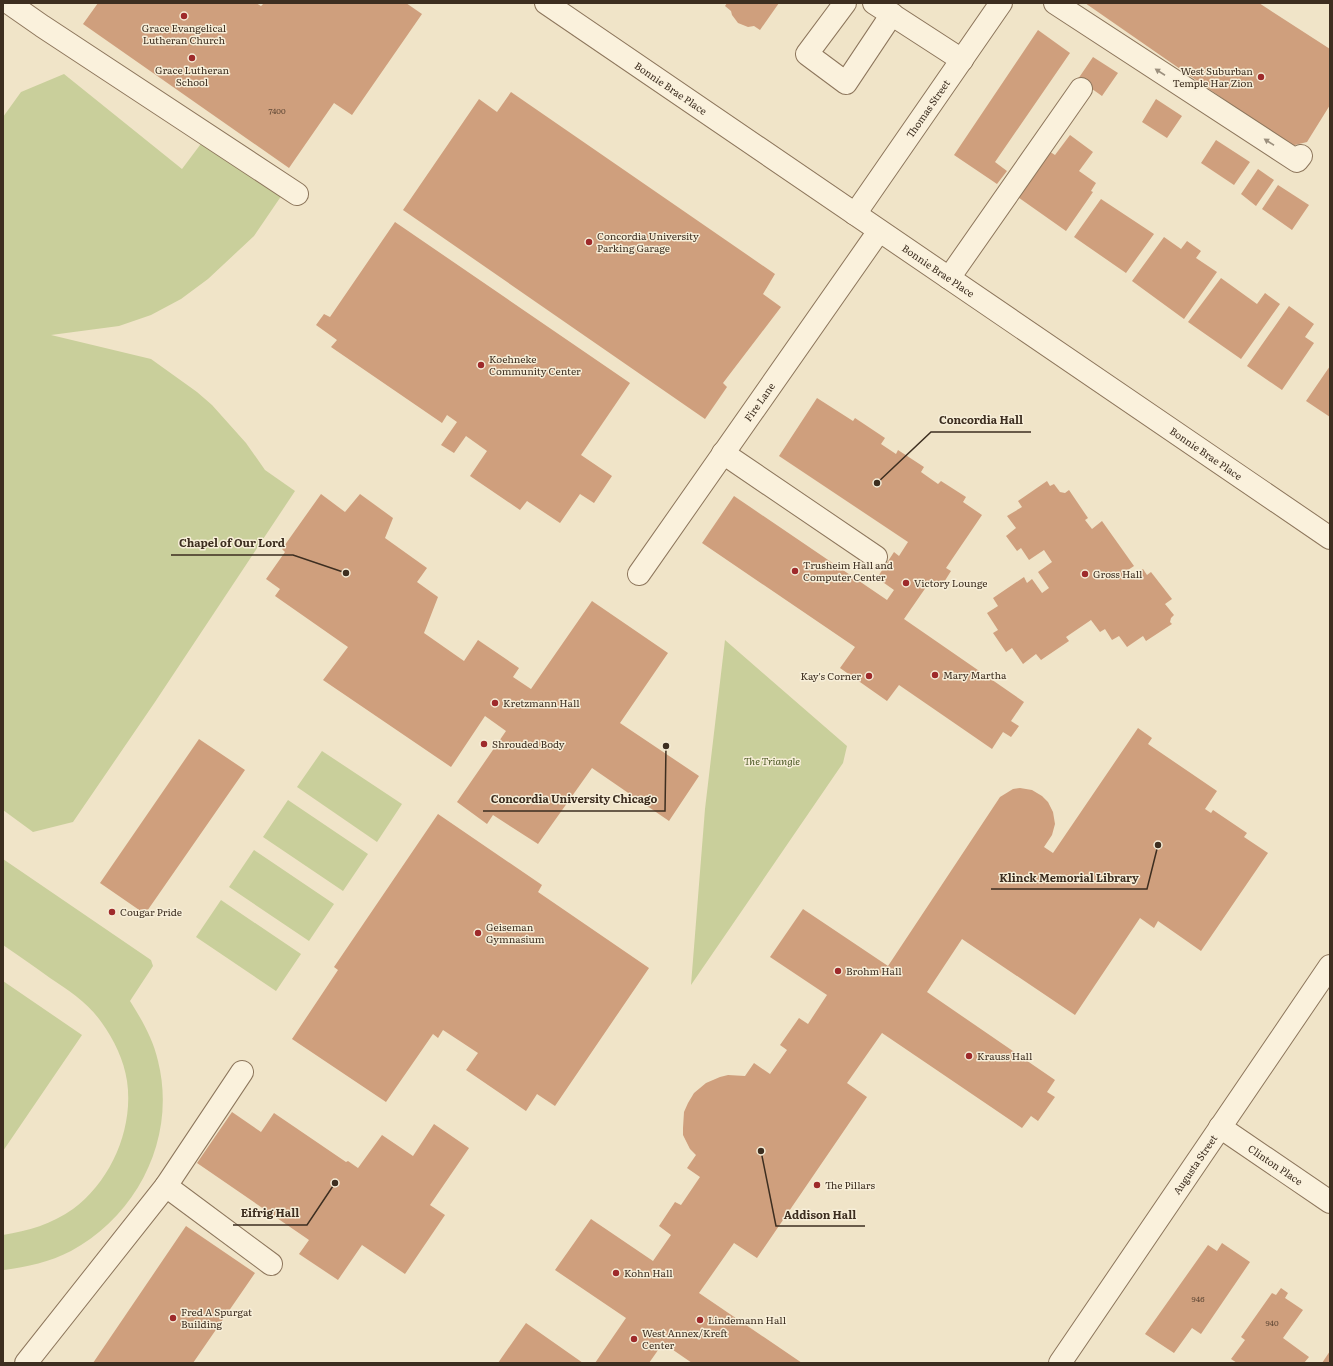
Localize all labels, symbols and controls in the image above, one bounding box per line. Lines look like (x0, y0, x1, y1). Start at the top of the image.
marker: Grace Evangelical Lutheran Church (179, 11, 189, 21)
place label: Grace Evangelical Lutheran Church (142, 20, 227, 47)
marker: Grace Lutheran School (187, 53, 197, 63)
street label: Bonnie Brae Place (632, 58, 710, 118)
place label: Grace Lutheran School (155, 62, 230, 89)
place label: West Suburban Temple Har Zion (1172, 63, 1253, 90)
one-way arrow (1154, 68, 1166, 75)
marker: West Suburban Temple Har Zion (1256, 72, 1266, 82)
street label: Thomas Street (902, 76, 953, 141)
house number: 7400 (268, 105, 286, 116)
one-way arrow (1264, 138, 1274, 146)
place label: Concordia University Parking Garage (597, 228, 699, 255)
marker: Concordia University Parking Garage (584, 237, 594, 247)
street label: Bonnie Brae Place (899, 240, 978, 300)
place label: Koehneke Community Center (489, 351, 581, 378)
marker: Koehneke Community Center (476, 360, 486, 370)
street label: Fire Lane (740, 379, 778, 424)
callout: Concordia Hall (931, 409, 1031, 432)
text: Concordia Hall (939, 411, 1023, 427)
street label: Bonnie Brae Place (1167, 423, 1246, 483)
callout: Chapel of Our Lord (171, 532, 293, 555)
text: Chapel of Our Lord (179, 534, 285, 550)
place label: Trusheim Hall and Computer Center (803, 557, 893, 584)
marker: Trusheim Hall and Computer Center (790, 566, 800, 576)
place label: Gross Hall (1093, 566, 1143, 581)
marker: Gross Hall (1080, 569, 1090, 579)
place label: Victory Lounge (914, 575, 988, 590)
marker: Victory Lounge (901, 578, 911, 588)
place label: Mary Martha (943, 667, 1007, 682)
place label: Kay's Corner (801, 668, 861, 683)
marker: Mary Martha (930, 670, 940, 680)
marker: Kay's Corner (864, 671, 874, 681)
place label: Kretzmann Hall (503, 695, 580, 710)
marker: Kretzmann Hall (490, 698, 500, 708)
place label: Shrouded Body (492, 736, 565, 751)
marker: Shrouded Body (479, 739, 489, 749)
park label: The Triangle (744, 753, 800, 768)
callout: Concordia University Chicago (483, 788, 665, 811)
text: Concordia University Chicago (491, 790, 657, 806)
callout: Klinck Memorial Library (991, 866, 1147, 889)
text: Klinck Memorial Library (999, 869, 1139, 885)
place label: Cougar Pride (120, 904, 182, 919)
marker: Cougar Pride (107, 907, 117, 917)
place label: Geiseman Gymnasium (486, 919, 545, 946)
marker: Geiseman Gymnasium (473, 928, 483, 938)
place label: Brohm Hall (846, 963, 902, 978)
marker: Brohm Hall (833, 966, 843, 976)
place label: Krauss Hall (977, 1048, 1033, 1063)
marker: Krauss Hall (964, 1051, 974, 1061)
street label: Augusta Street (1169, 1131, 1220, 1197)
street label: Clinton Place (1245, 1140, 1306, 1188)
place label: The Pillars (825, 1177, 876, 1192)
marker: The Pillars (812, 1180, 822, 1190)
callout: Eifrig Hall (233, 1202, 307, 1225)
callout: Addison Hall (776, 1203, 865, 1226)
text: Eifrig Hall (241, 1204, 299, 1220)
text: Addison Hall (784, 1206, 856, 1222)
place label: Kohn Hall (624, 1265, 673, 1280)
marker: Kohn Hall (611, 1268, 621, 1278)
house number: 946 (1192, 1293, 1205, 1304)
place label: Fred A Spurgat Building (181, 1304, 252, 1331)
place label: Lindemann Hall (708, 1312, 787, 1327)
marker: Fred A Spurgat Building (168, 1313, 178, 1323)
marker: Lindemann Hall (695, 1315, 705, 1325)
house number: 940 (1265, 1317, 1279, 1328)
place label: West Annex/Kreft Center (642, 1325, 728, 1352)
marker: West Annex/Kreft Center (629, 1334, 639, 1344)

